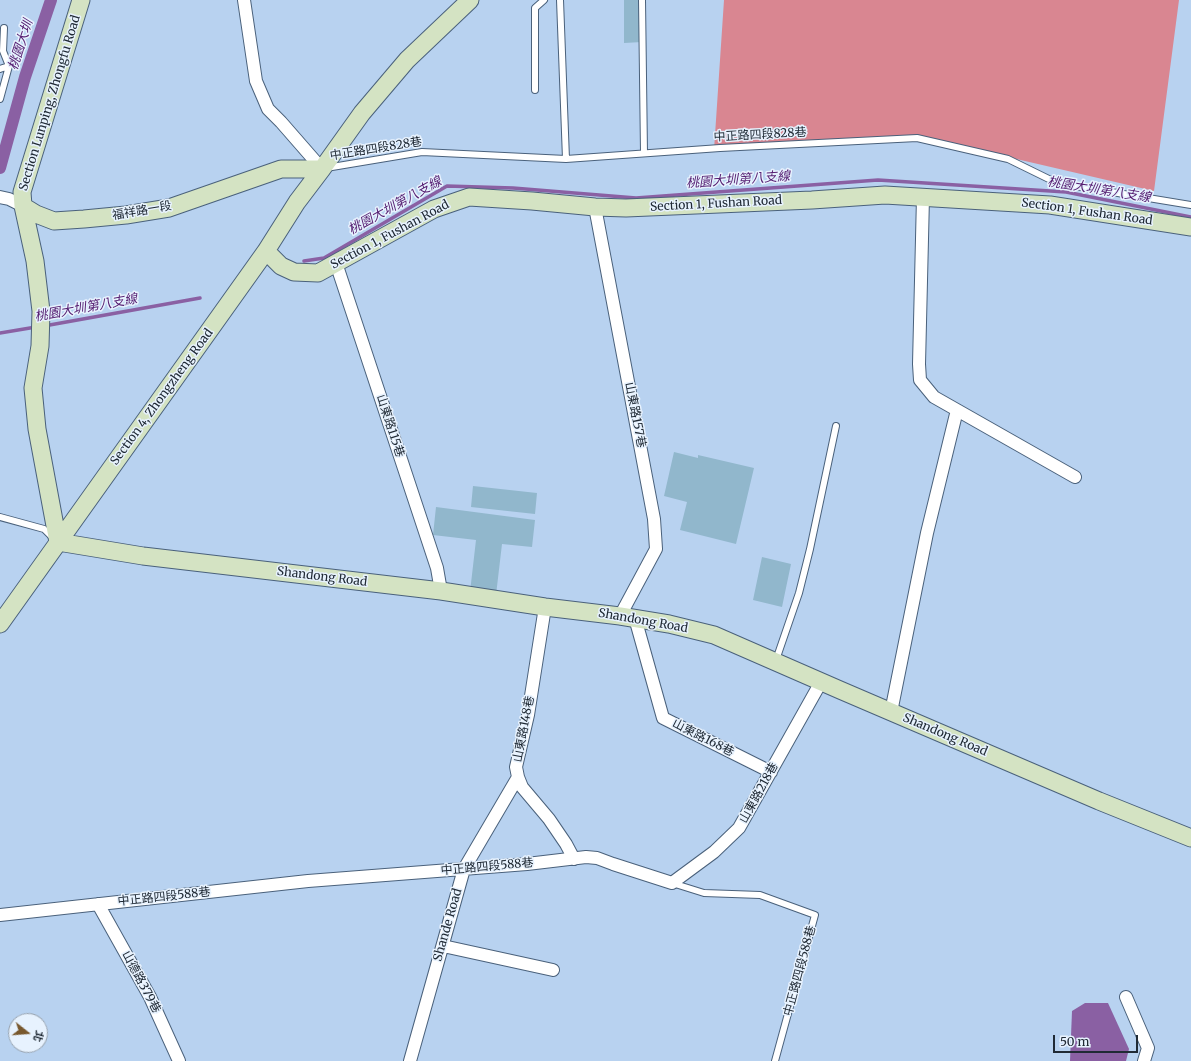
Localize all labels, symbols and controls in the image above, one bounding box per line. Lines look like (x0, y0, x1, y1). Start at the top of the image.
street label: Section Lunping, Zhongfu Road (16, 13, 84, 193)
water label: 桃園大圳 (6, 18, 36, 72)
street label: 中正路四段828巷 (713, 125, 807, 145)
street label: 中正路四段828巷 (329, 135, 423, 163)
water label: 桃園大圳第八支線 (686, 169, 790, 191)
water label: 桃園大圳第八支線 (346, 174, 444, 238)
water label: 桃園大圳第八支線 (1046, 174, 1152, 206)
street label: Section 1, Fushan Road (650, 193, 782, 215)
street label: Section 1, Fushan Road (1021, 196, 1153, 228)
street label: Section 1, Fushan Road (328, 198, 452, 272)
street label: 福祥路一段 (111, 199, 173, 223)
water label: 桃園大圳第八支線 (33, 291, 139, 325)
street label: Section 4, Zhongzheng Road (108, 326, 216, 468)
street label: 山東路157巷 (622, 381, 648, 449)
street label: 山東路115巷 (373, 393, 407, 459)
street label: Shandong Road (276, 564, 368, 590)
street label: Shandong Road (597, 606, 689, 636)
street label: 山東路148巷 (511, 695, 537, 763)
street label: Shandong Road (900, 711, 990, 759)
street label: 山東路168巷 (670, 716, 736, 760)
street label: 山東路218巷 (736, 760, 782, 826)
street label: 中正路四段588巷 (440, 856, 534, 878)
street label: 中正路四段588巷 (117, 885, 211, 909)
street label: Shande Road (431, 887, 465, 963)
street label: 中正路四段588巷 (781, 924, 819, 1018)
street label: 山德路379巷 (119, 948, 163, 1016)
north arrow (8, 1013, 48, 1053)
scale bar (1055, 1027, 1140, 1053)
text: 北 (30, 1029, 47, 1044)
text: 50 m (1060, 1034, 1089, 1049)

